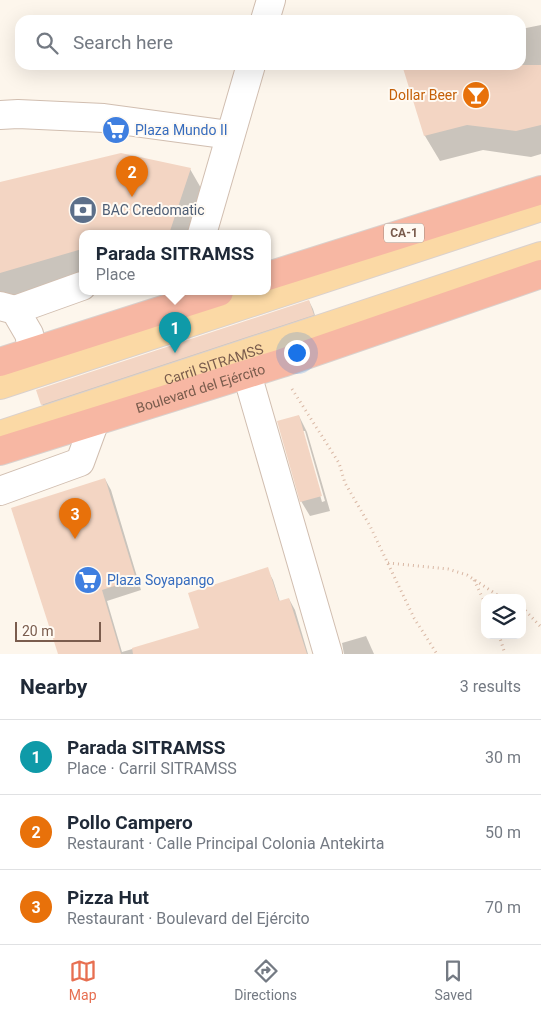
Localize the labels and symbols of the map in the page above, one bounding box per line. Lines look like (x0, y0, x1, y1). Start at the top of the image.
bar icon: Dollar Beer (461, 80, 491, 110)
place label: Dollar Beer (389, 87, 457, 103)
supermarket icon: Plaza Mundo II (101, 115, 131, 145)
place label: Plaza Mundo II (135, 122, 228, 138)
pin: 2 (116, 156, 148, 197)
bank icon: BAC Credomatic (68, 195, 98, 225)
place label: BAC Credomatic (102, 202, 205, 218)
road number: CA-1 (384, 224, 424, 242)
pin: 1 (159, 312, 191, 353)
street label: Carril SITRAMSS (162, 340, 265, 388)
your location (284, 340, 310, 366)
street label: Boulevard del Ejército (134, 361, 267, 416)
pin: 3 (59, 498, 91, 539)
supermarket icon: Plaza Soyapango (73, 565, 103, 595)
place label: Plaza Soyapango (107, 572, 214, 588)
scale bar (15, 619, 101, 642)

